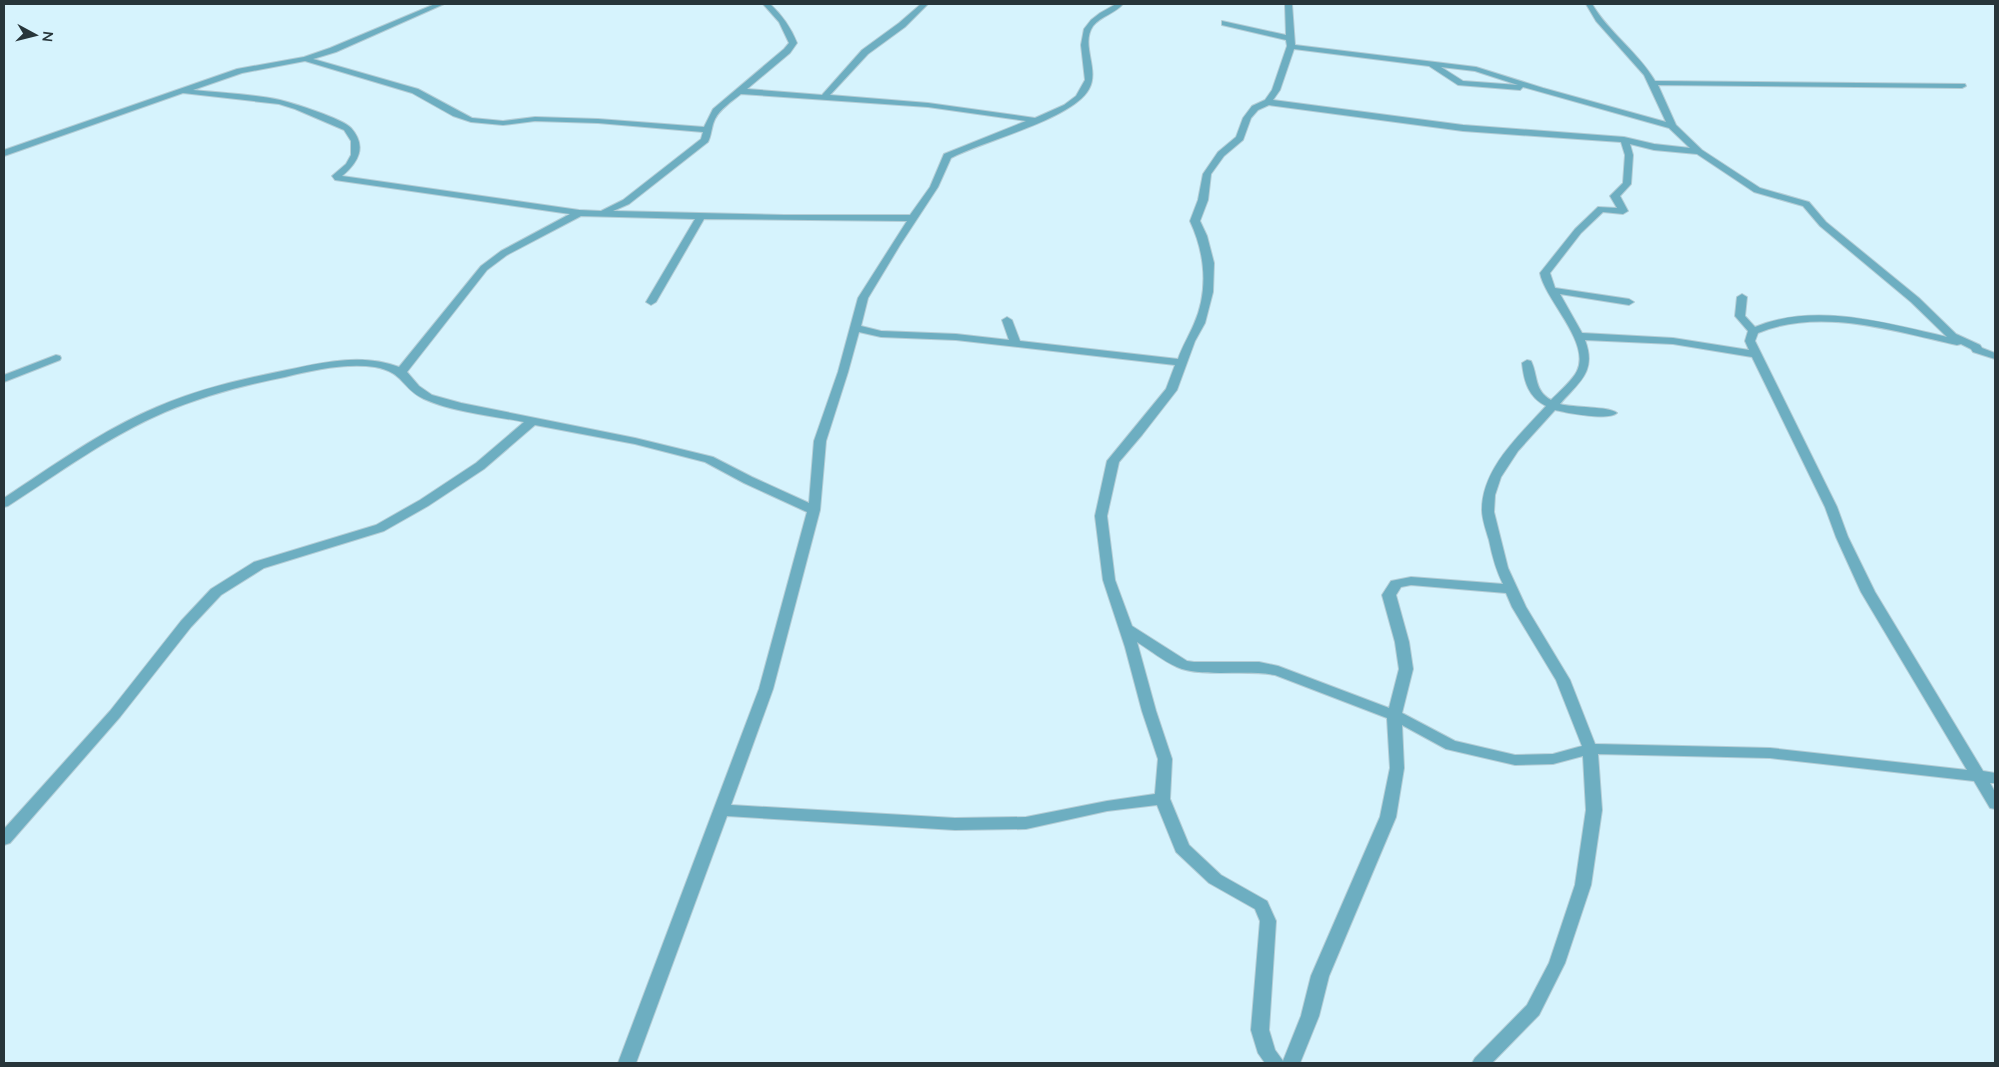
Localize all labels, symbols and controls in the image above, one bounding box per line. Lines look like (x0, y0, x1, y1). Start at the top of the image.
north arrow (10, 10, 60, 60)
text: N (38, 30, 57, 43)

